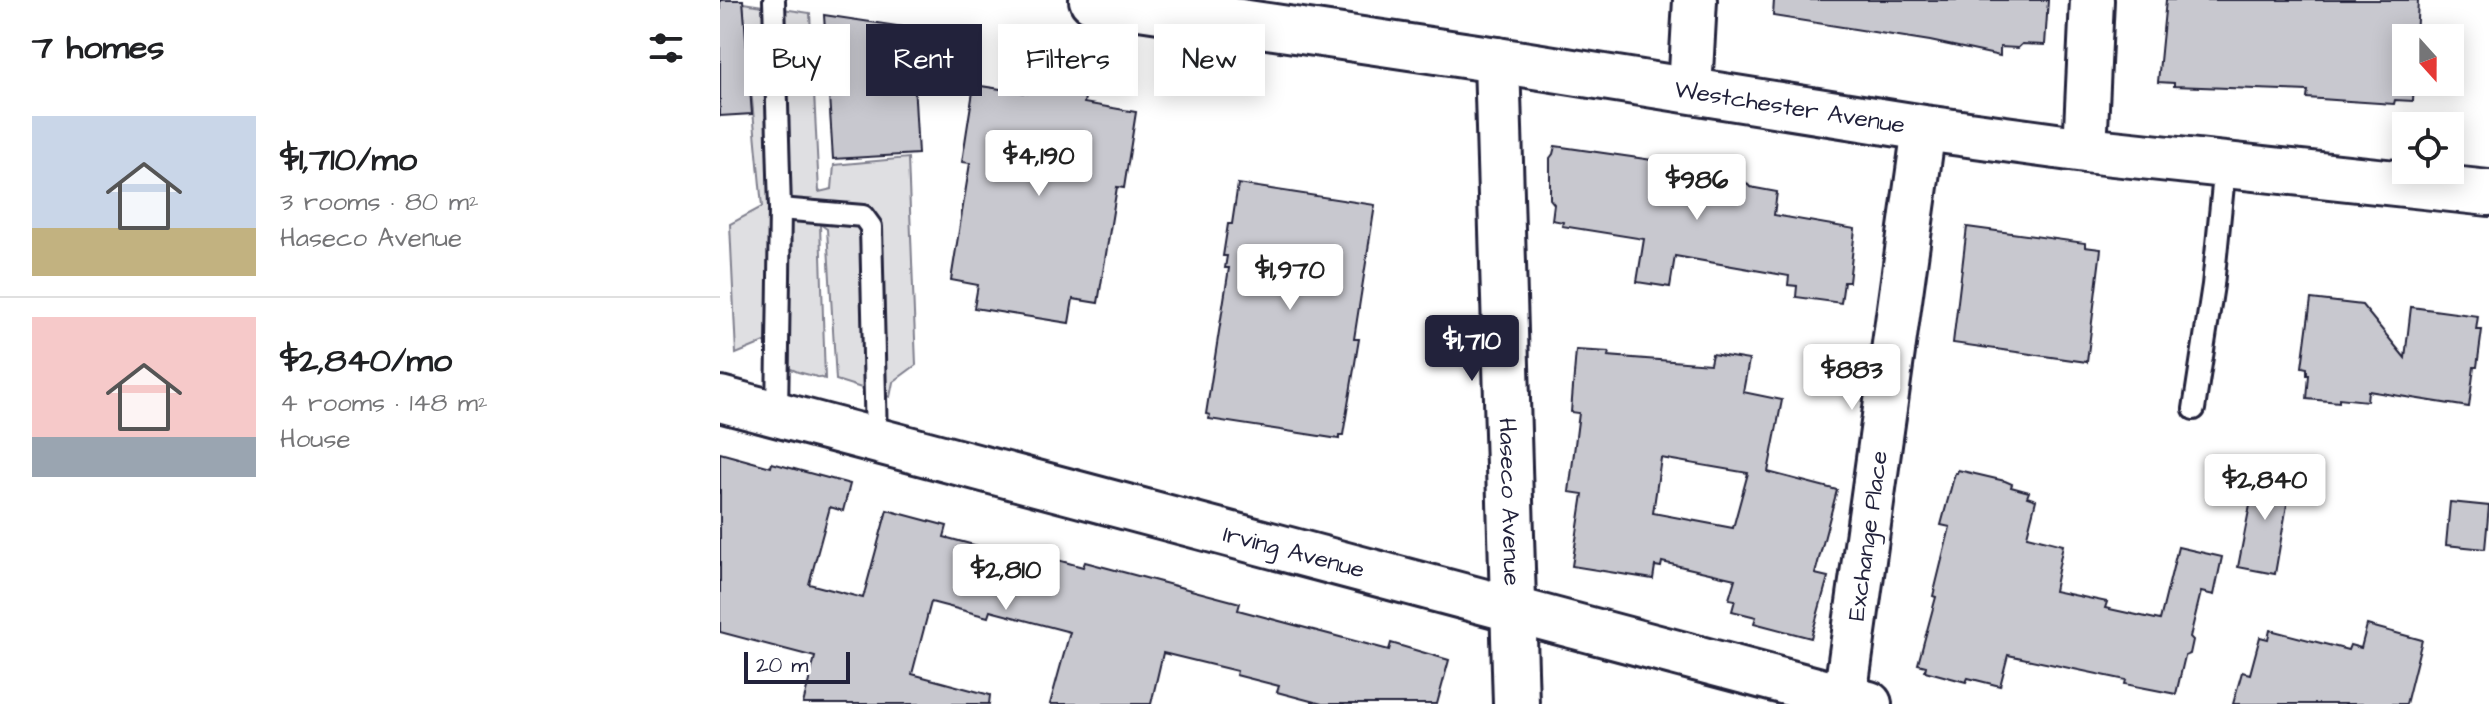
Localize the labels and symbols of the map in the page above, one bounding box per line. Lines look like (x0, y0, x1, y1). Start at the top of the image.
north arrow (2392, 24, 2464, 96)
street label: Westchester Avenue (1672, 73, 1907, 143)
pin: $4,190 (974, 130, 1104, 198)
pin: $986 (1650, 154, 1744, 222)
pin: $1,970 (1225, 244, 1355, 312)
pin: $1,710 (1407, 315, 1537, 383)
pin: $883 (1805, 344, 1899, 412)
street label: Haseco Avenue (1490, 417, 1529, 586)
street label: Exchange Place (1840, 449, 1897, 623)
pin: $2,840 (2200, 454, 2330, 522)
street label: Irving Avenue (1219, 517, 1368, 587)
pin: $2,810 (941, 544, 1071, 612)
scale bar (744, 648, 850, 684)

